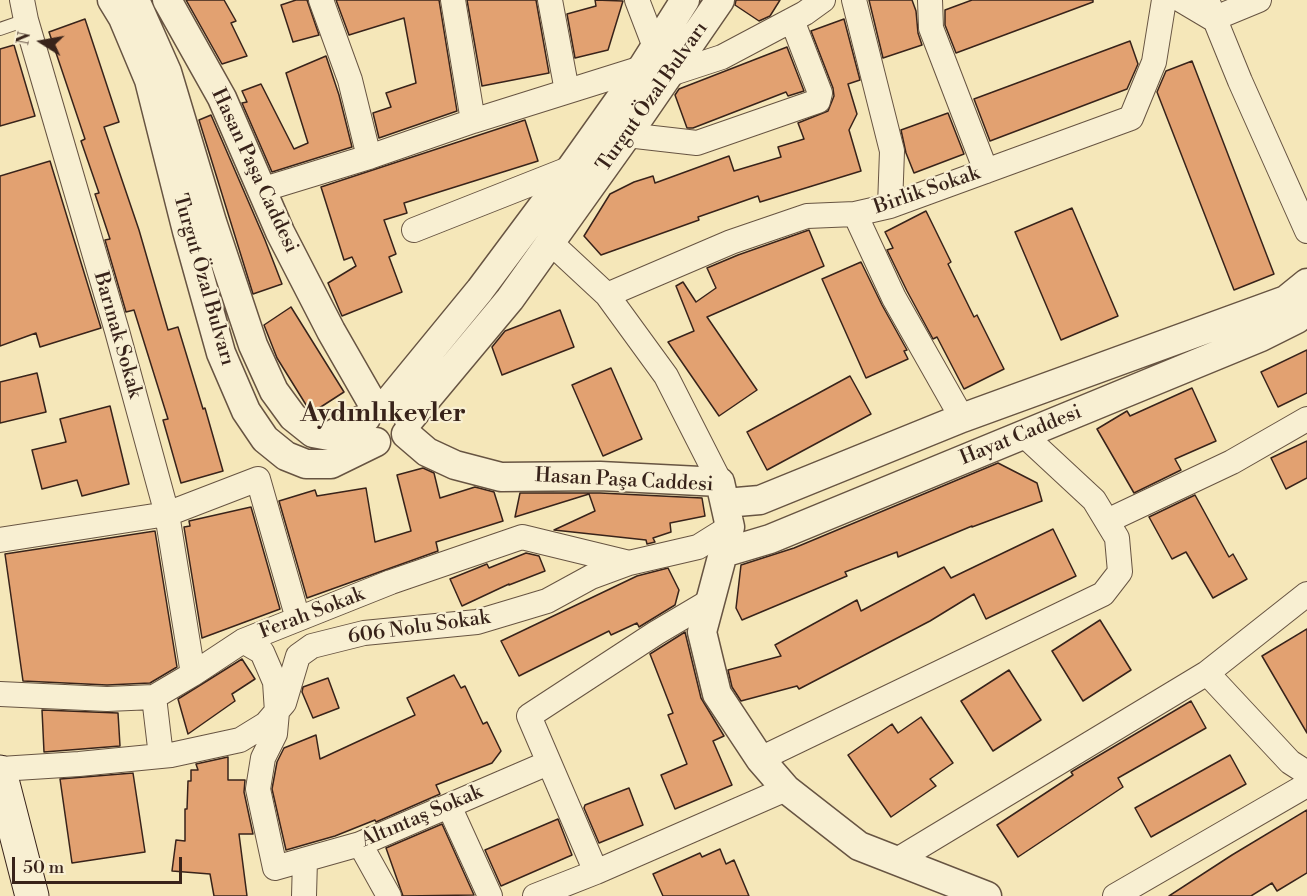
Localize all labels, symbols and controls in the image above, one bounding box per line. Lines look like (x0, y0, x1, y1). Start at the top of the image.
north arrow (12, 12, 72, 72)
street label: Turgut Özal Bulvarı (592, 17, 714, 177)
text: N (13, 30, 35, 47)
street label: Hasan Paşa Caddesi (205, 85, 303, 257)
street label: Birlik Sokak (871, 162, 983, 220)
street label: Turgut Özal Bulvarı (167, 191, 239, 369)
street label: Barınak Sokak (87, 269, 147, 401)
district label: Aydınlıkevler (300, 399, 466, 431)
street label: Hayat Caddesi (957, 401, 1085, 471)
street label: Hasan Paşa Caddesi (534, 464, 714, 498)
street label: Ferah Sokak (256, 583, 368, 645)
street label: 606 Nolu Sokak (346, 606, 492, 650)
street label: Altıntaş Sokak (357, 781, 487, 853)
scale bar (15, 845, 184, 883)
text: 50 m (23, 856, 64, 879)

